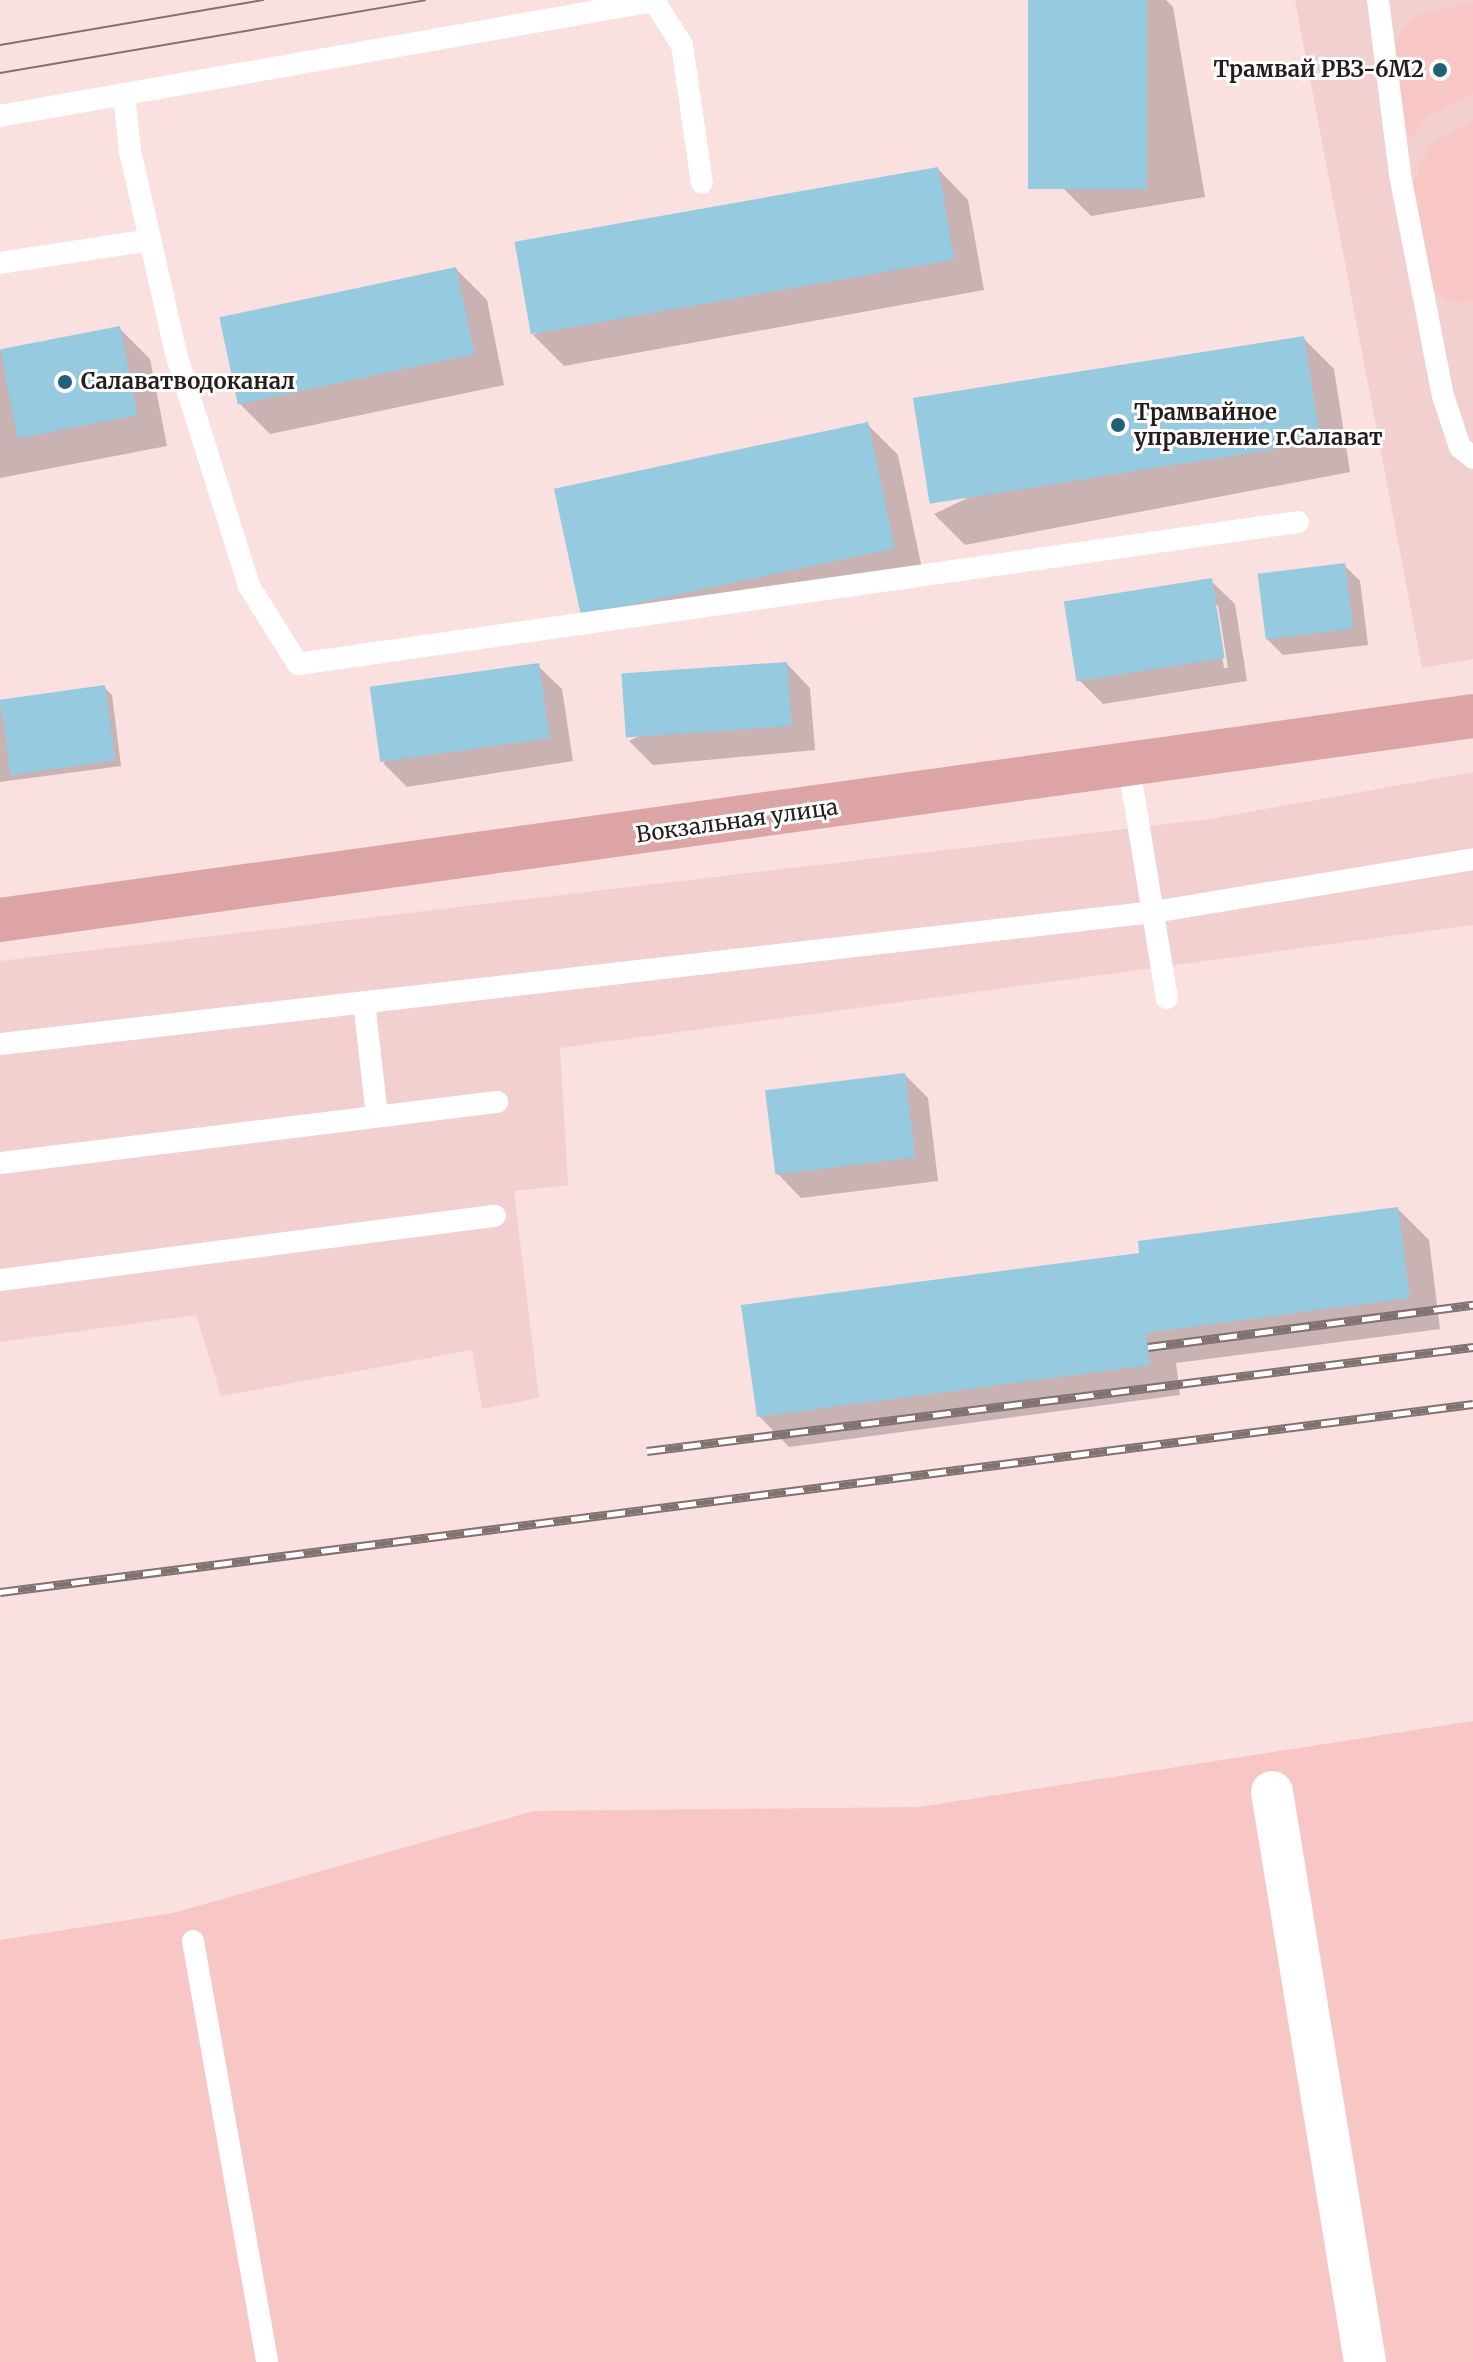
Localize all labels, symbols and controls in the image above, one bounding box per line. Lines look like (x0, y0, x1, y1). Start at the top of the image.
place label: Трамвай РВЗ-6М2 (1213, 57, 1424, 83)
marker: Трамвай РВЗ-6М2 (1431, 61, 1449, 79)
place label: Салаватводоканал (81, 369, 295, 395)
marker: Салаватводоканал (56, 373, 74, 391)
place label: Трамвайное управление г.Салават (1134, 399, 1383, 450)
marker: Трамвайное управление г.Салават (1109, 416, 1127, 434)
street label: Вокзальная улица (634, 794, 840, 848)

